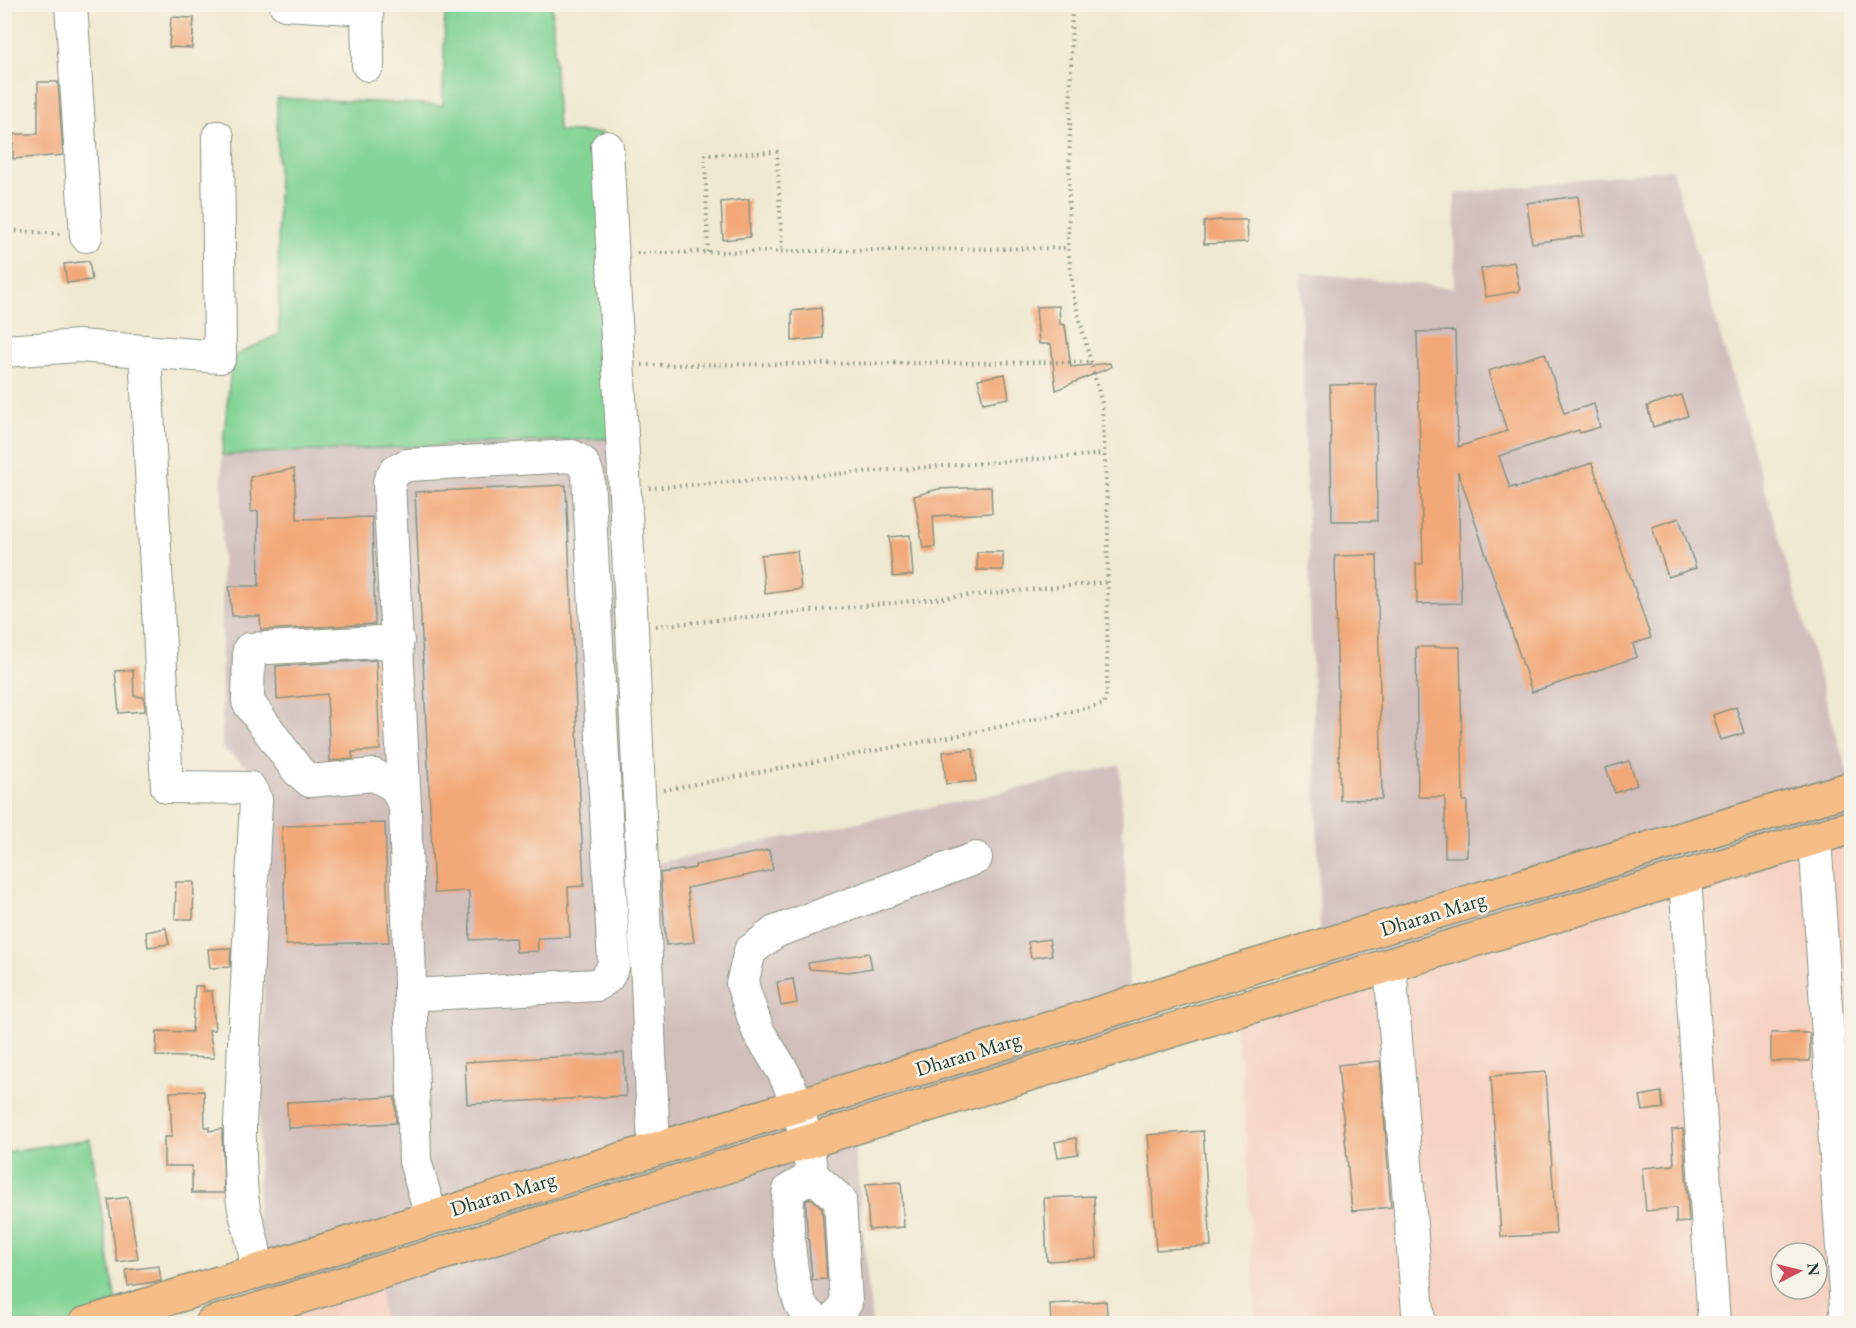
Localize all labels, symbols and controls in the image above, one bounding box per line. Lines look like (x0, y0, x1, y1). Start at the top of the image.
street label: Dharan Marg (1377, 884, 1490, 942)
street label: Dharan Marg (912, 1024, 1025, 1082)
street label: Dharan Marg (447, 1164, 560, 1222)
north arrow (1769, 1241, 1829, 1301)
text: N (1802, 1262, 1825, 1277)

